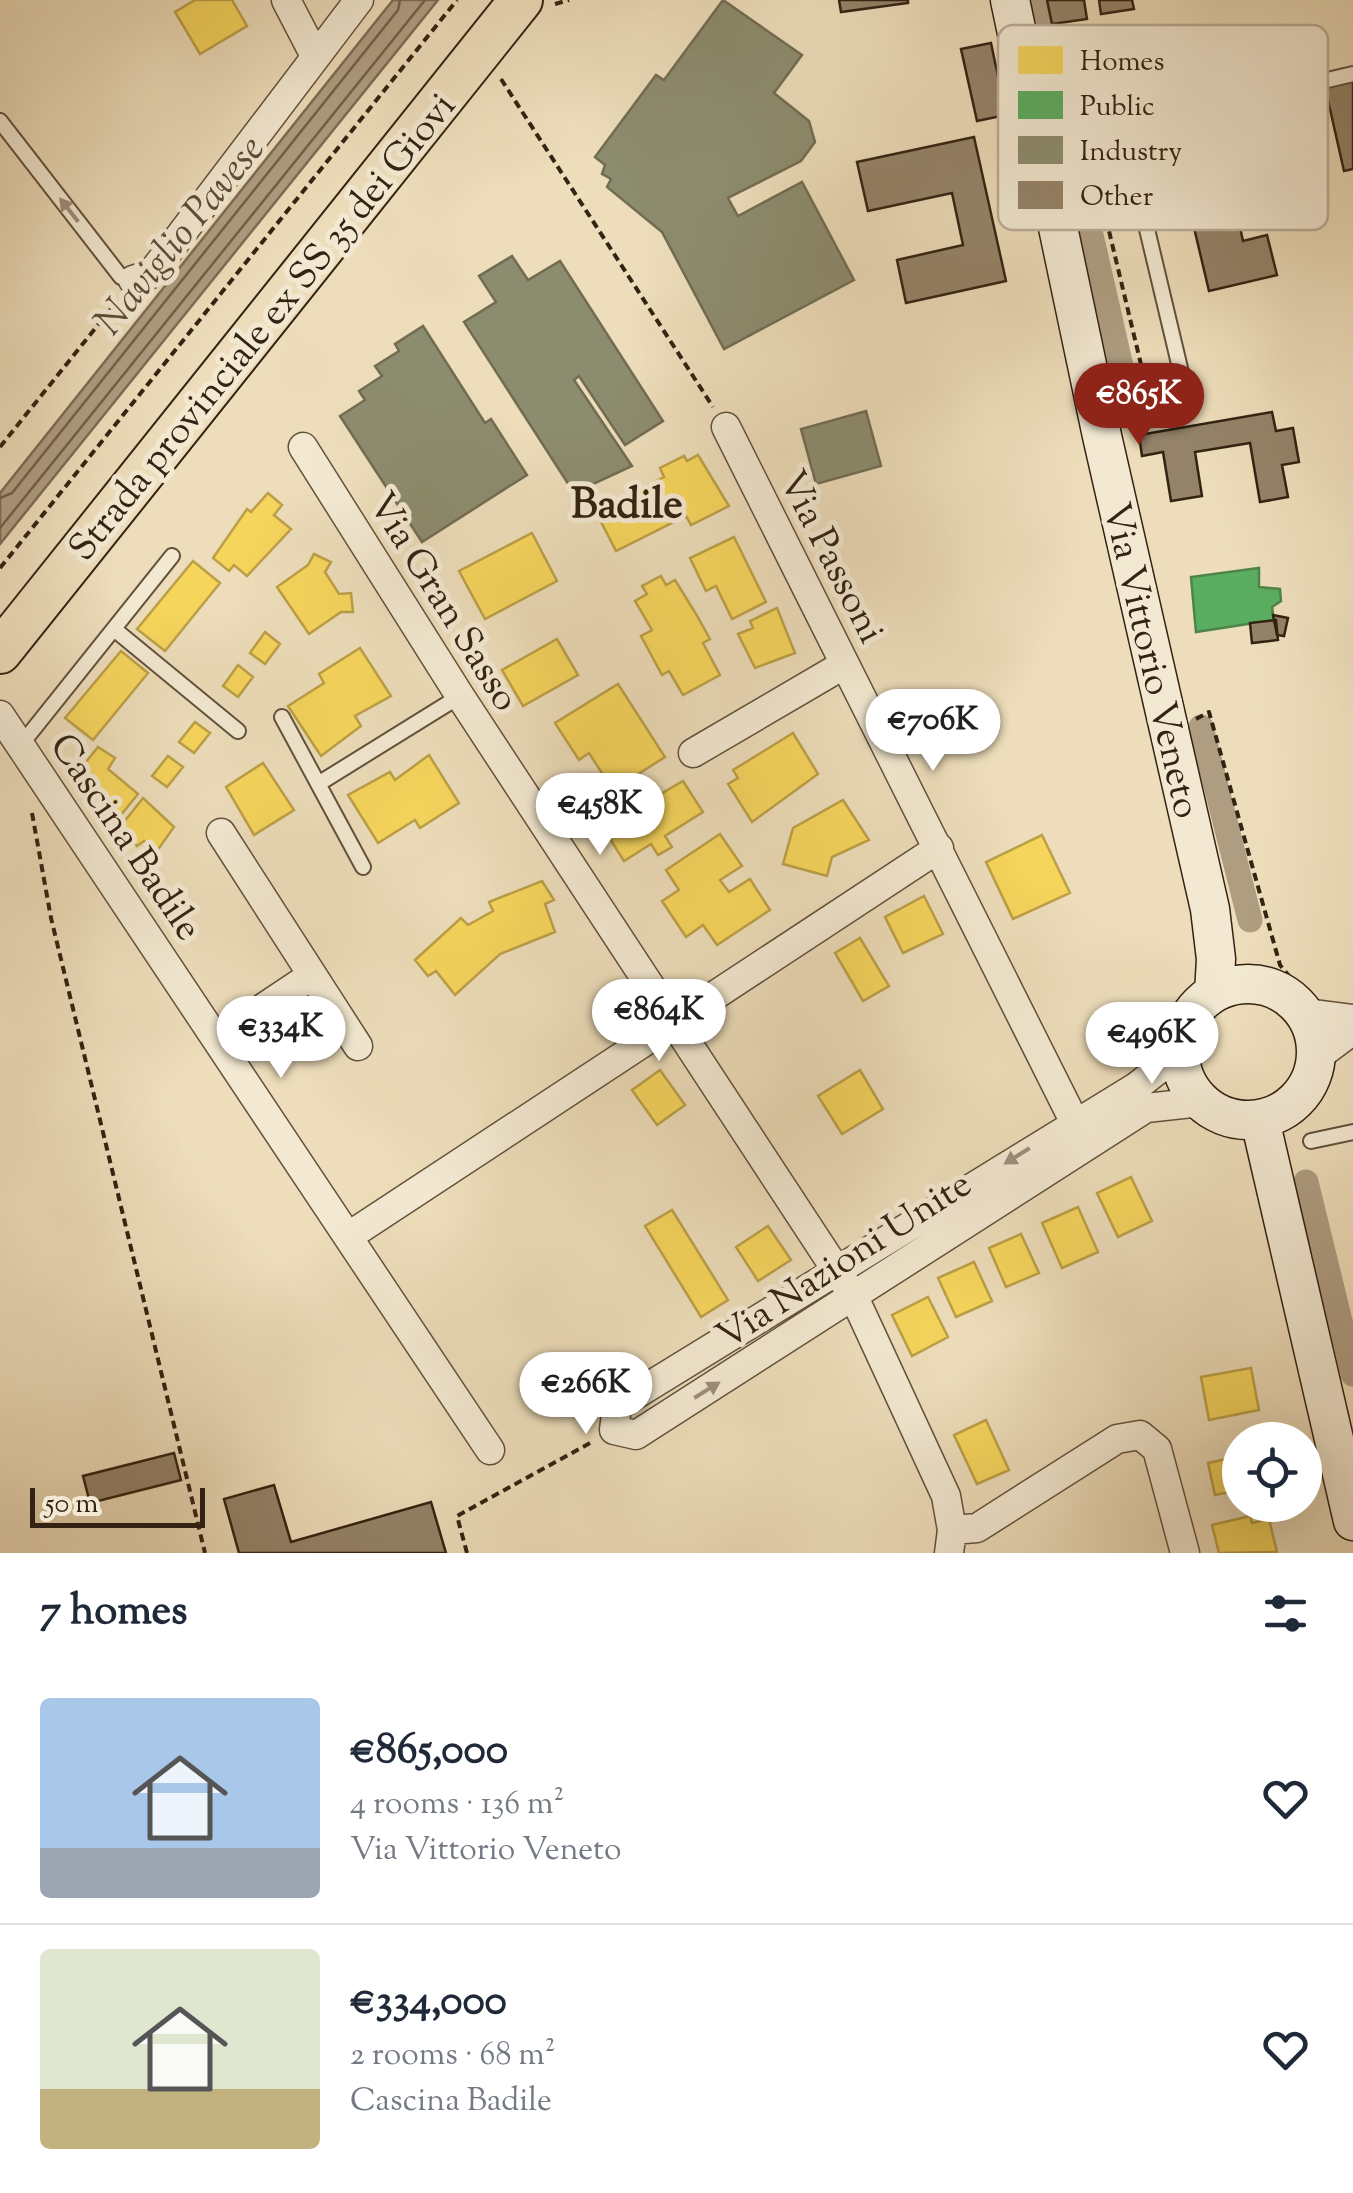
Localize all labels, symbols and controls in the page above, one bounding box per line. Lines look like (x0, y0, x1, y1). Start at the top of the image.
legend (998, 25, 1328, 230)
text: Homes (1080, 43, 1164, 83)
street label: Strada provinciale ex SS 35 dei Giovi (58, 83, 470, 574)
text: Public (1080, 88, 1155, 128)
water label: Naviglio Pavese (83, 125, 280, 349)
text: Industry (1080, 133, 1182, 173)
text: Other (1080, 178, 1154, 218)
one-way arrow (59, 197, 80, 223)
pin: €865K (1069, 363, 1209, 448)
text: €865K (1096, 372, 1182, 418)
street label: Via Passoni (763, 462, 896, 653)
district label: Badile (571, 477, 683, 537)
street label: Via Gran Sasso (353, 483, 530, 723)
street label: Via Vittorio Veneto (1087, 498, 1212, 824)
pin: €706K (863, 689, 1003, 774)
text: €706K (887, 698, 979, 744)
street label: Cascina Badile (34, 724, 213, 953)
pin: €458K (530, 773, 670, 858)
text: €458K (558, 782, 642, 828)
pin: €864K (589, 979, 729, 1064)
text: €864K (614, 988, 704, 1034)
pin: €334K (211, 996, 351, 1081)
pin: €496K (1082, 1002, 1222, 1087)
text: €334K (239, 1005, 323, 1051)
text: €496K (1108, 1011, 1196, 1057)
one-way arrow (1003, 1147, 1031, 1164)
street label: Via Nazioni Unite (707, 1160, 983, 1365)
pin: €266K (516, 1352, 656, 1437)
text: €266K (541, 1361, 631, 1407)
one-way arrow (694, 1381, 721, 1400)
map controls (1222, 1422, 1322, 1522)
button: locate (1222, 1422, 1322, 1522)
scale bar (30, 1483, 205, 1528)
text: 50 m (45, 1485, 99, 1525)
text: 7 homes (40, 1583, 188, 1643)
icon: filters (1258, 1586, 1313, 1641)
text: €865,000 (350, 1722, 508, 1782)
icon: home (120, 1738, 240, 1858)
icon: heart (1258, 1771, 1313, 1826)
text: 4 rooms · 136 m² (350, 1782, 564, 1828)
text: Via Vittorio Veneto (350, 1828, 622, 1874)
text: €334,000 (350, 1973, 507, 2033)
icon: home (120, 1989, 240, 2109)
icon: heart (1258, 2022, 1313, 2077)
text: 2 rooms · 68 m² (350, 2033, 556, 2079)
text: Cascina Badile (350, 2079, 552, 2125)

